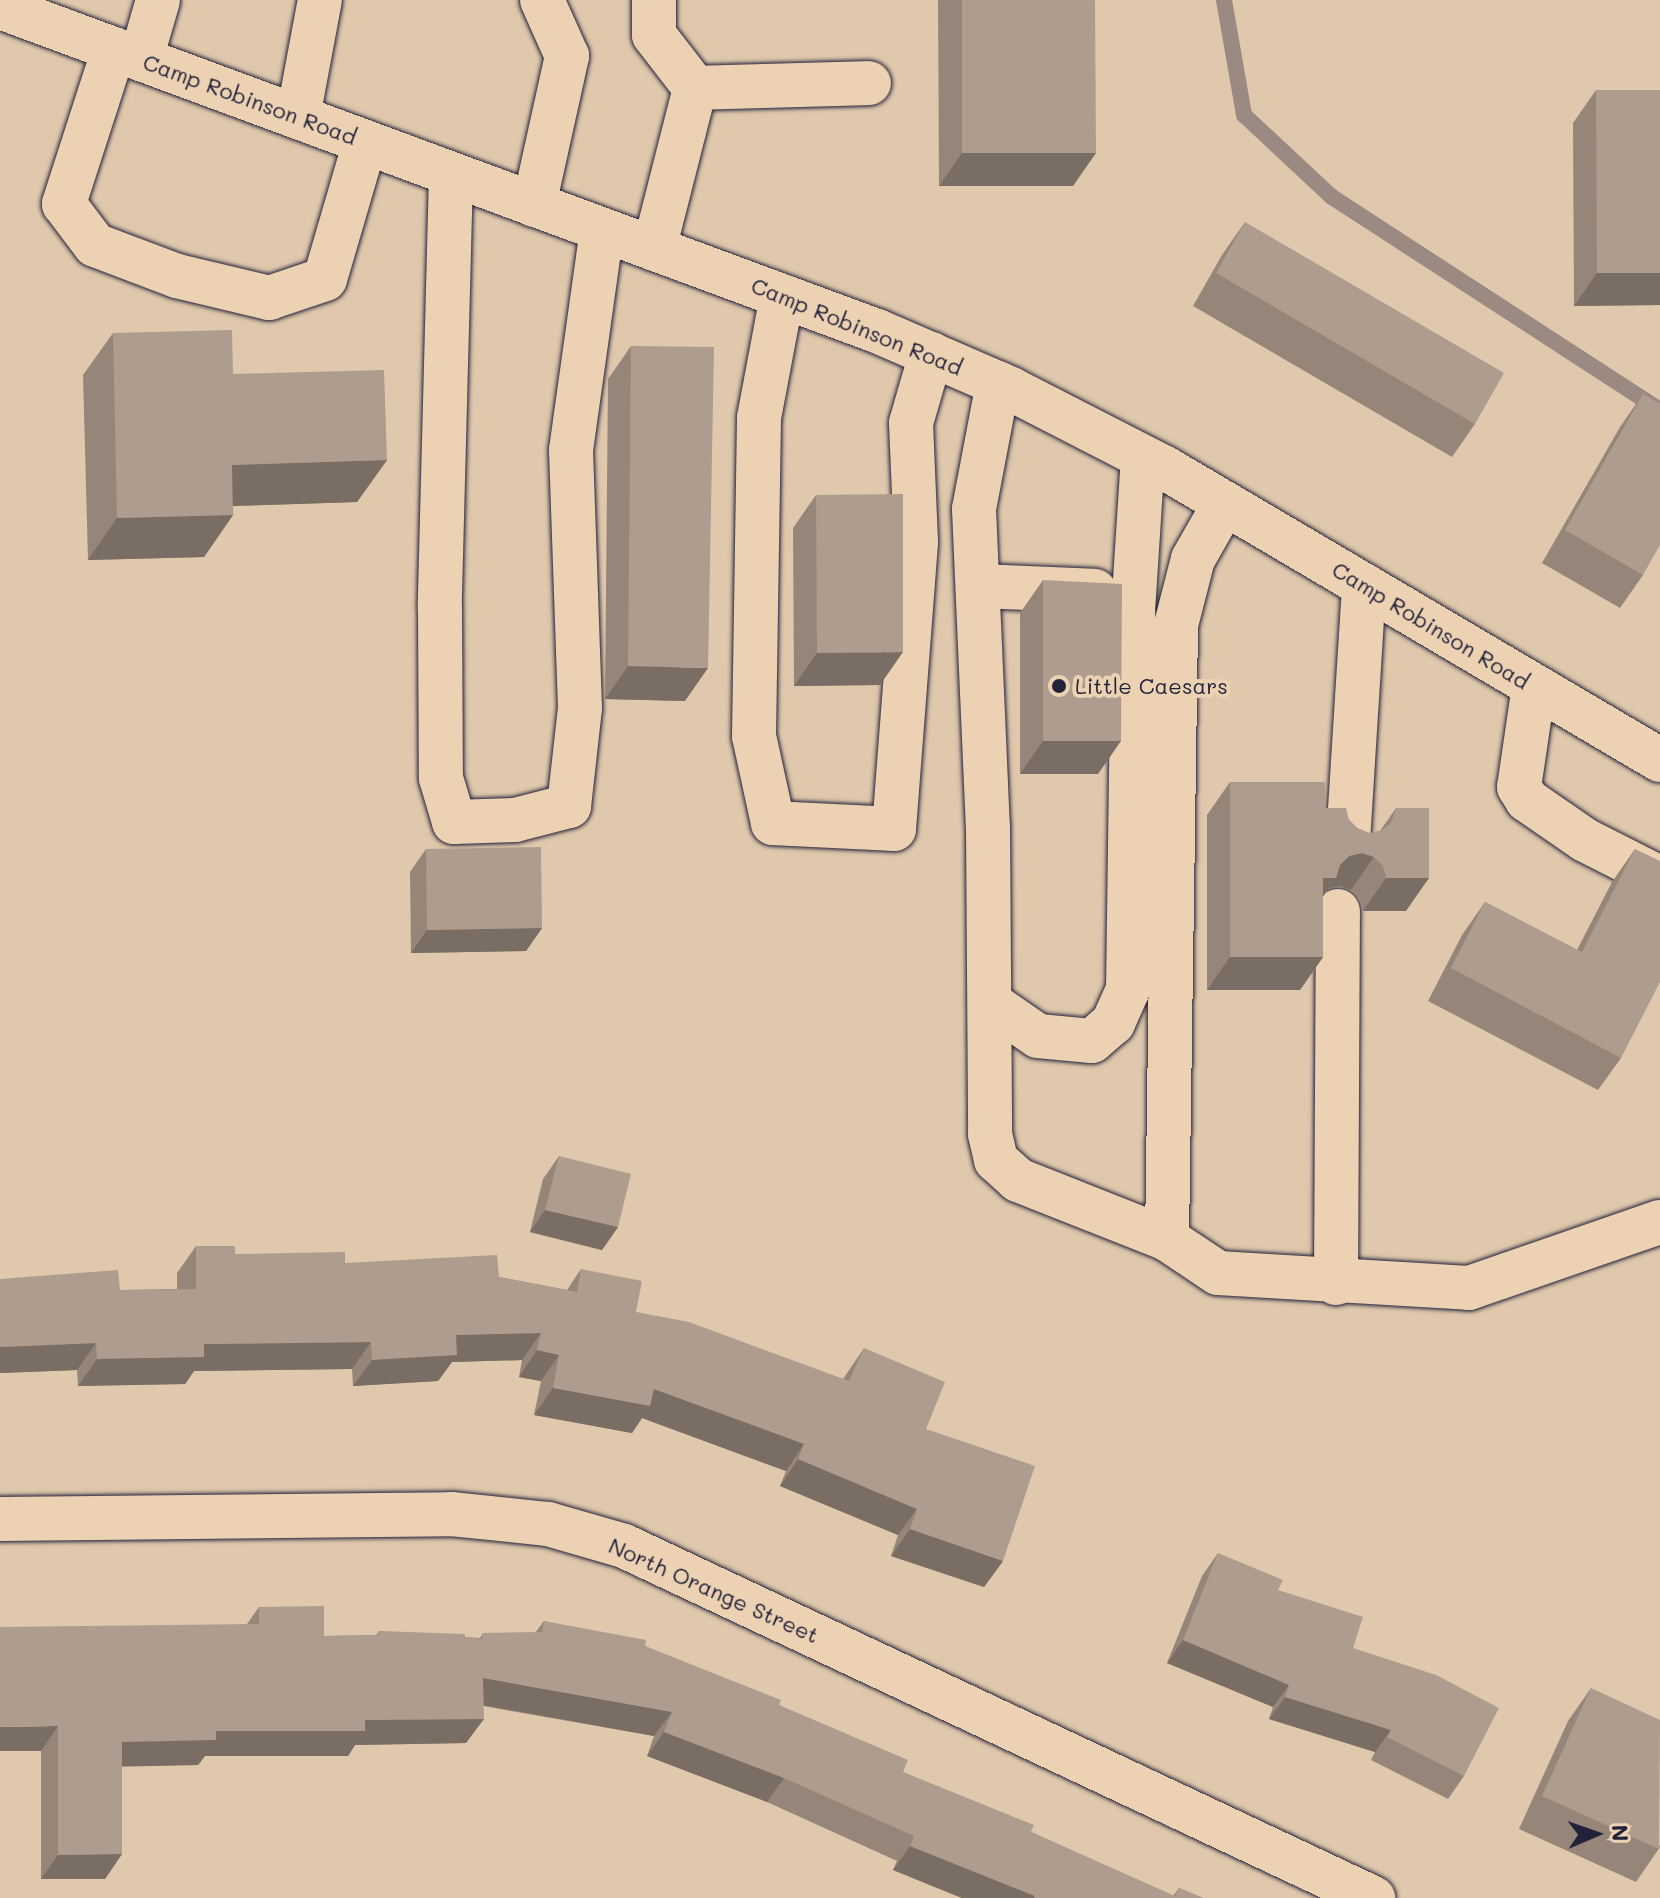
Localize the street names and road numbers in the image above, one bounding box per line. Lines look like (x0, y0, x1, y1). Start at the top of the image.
street label: Camp Robinson Road (140, 48, 360, 150)
street label: Camp Robinson Road (748, 272, 966, 380)
street label: Camp Robinson Road (1328, 556, 1534, 694)
street label: North Orange Street (605, 1532, 823, 1648)

